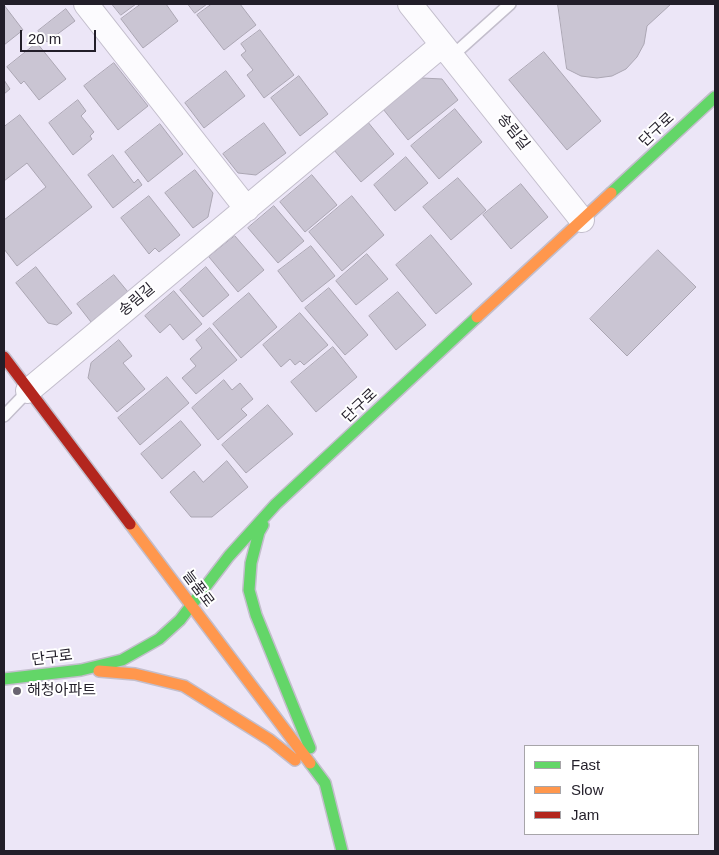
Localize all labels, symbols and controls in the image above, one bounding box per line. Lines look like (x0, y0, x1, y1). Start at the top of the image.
scale bar (22, 20, 99, 52)
text: 20 m (28, 30, 61, 47)
street label: 단구로 (636, 109, 678, 151)
street label: 송림길 (493, 110, 533, 154)
street label: 송림길 (115, 280, 159, 320)
street label: 단구로 (339, 385, 381, 427)
street label: 늘품로 (178, 567, 218, 611)
street label: 단구로 (30, 647, 74, 669)
place label: 해청아파트 (27, 682, 96, 700)
marker: 해청아파트 (11, 685, 23, 697)
legend (524, 745, 699, 835)
text: Fast (571, 756, 600, 773)
text: Slow (571, 781, 604, 798)
text: Jam (571, 806, 599, 823)

